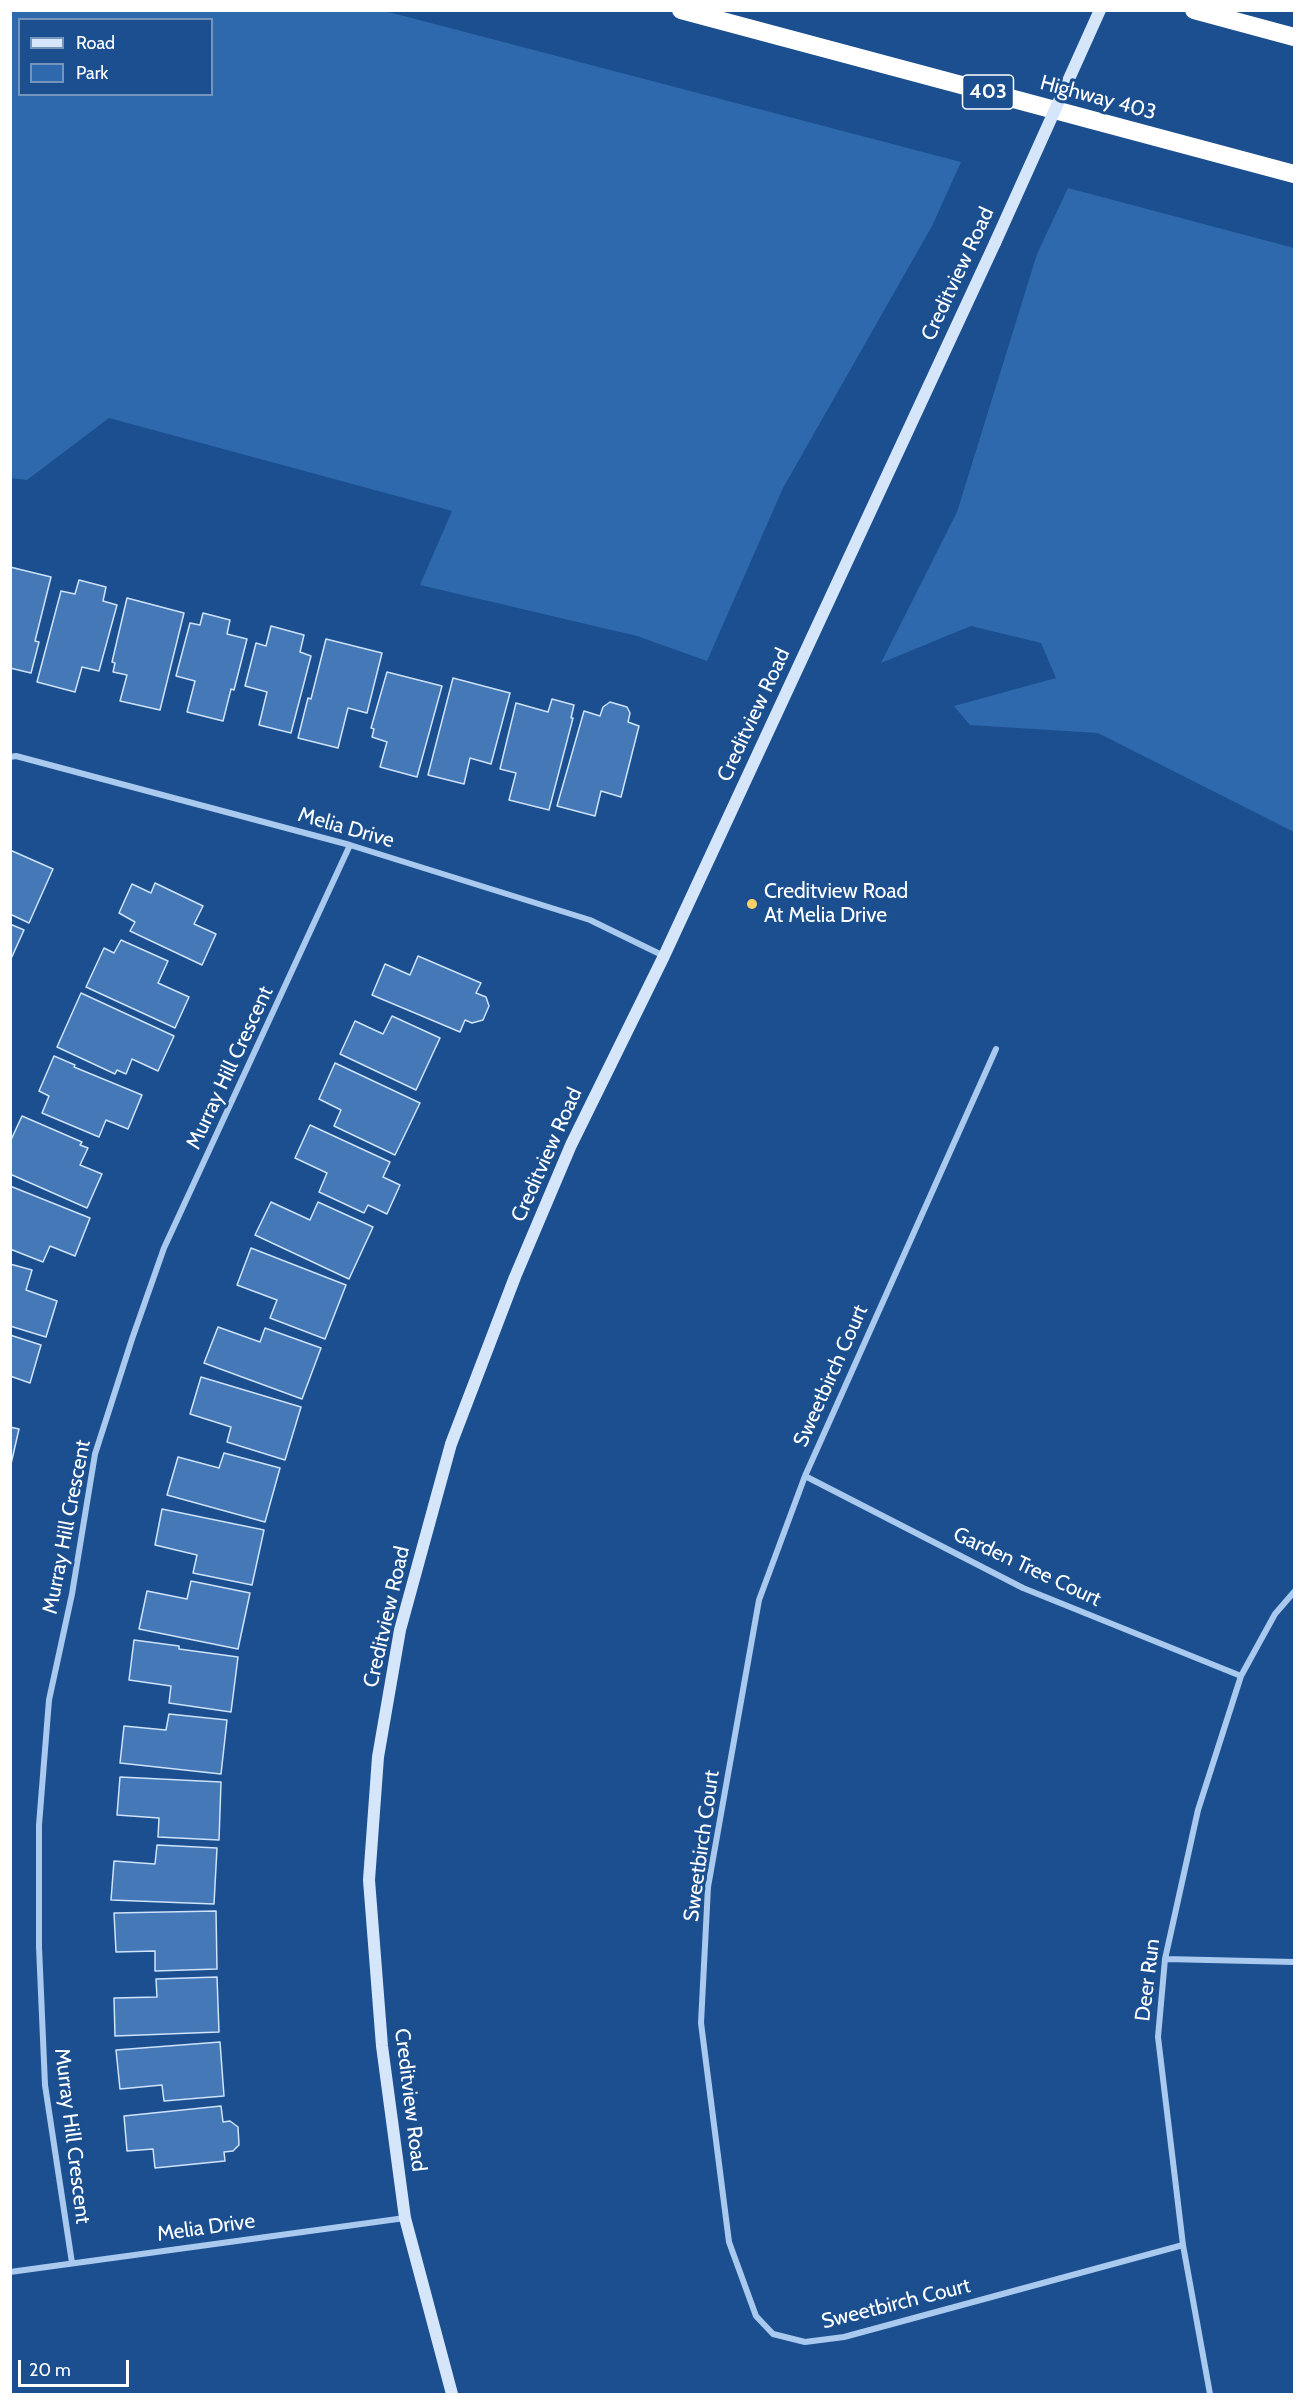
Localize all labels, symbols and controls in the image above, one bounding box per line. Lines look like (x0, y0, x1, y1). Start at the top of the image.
legend (18, 18, 213, 96)
text: Road (76, 32, 115, 54)
text: Park (76, 62, 108, 84)
street label: Highway 403 (1037, 70, 1159, 126)
road number: 403 (962, 75, 1014, 109)
street label: Creditview Road (916, 203, 1000, 345)
street label: Creditview Road (712, 644, 796, 786)
street label: Melia Drive (295, 802, 397, 854)
place label: Creditview Road At Melia Drive (764, 879, 908, 929)
marker: Creditview Road At Melia Drive (745, 897, 759, 911)
street label: Murray Hill Crescent (181, 982, 279, 1154)
street label: Creditview Road (506, 1084, 588, 1226)
street label: Sweetbirch Court (788, 1301, 874, 1451)
street label: Murray Hill Crescent (38, 1438, 96, 1616)
street label: Garden Tree Court (949, 1522, 1105, 1612)
street label: Creditview Road (359, 1544, 415, 1690)
street label: Sweetbirch Court (679, 1769, 725, 1923)
street label: Deer Run (1130, 1937, 1166, 2023)
street label: Creditview Road (389, 2027, 431, 2173)
street label: Murray Hill Crescent (49, 2047, 95, 2225)
street label: Melia Drive (155, 2209, 257, 2247)
street label: Sweetbirch Court (819, 2273, 973, 2335)
scale bar (21, 2348, 132, 2386)
text: 20 m (29, 2359, 71, 2381)

